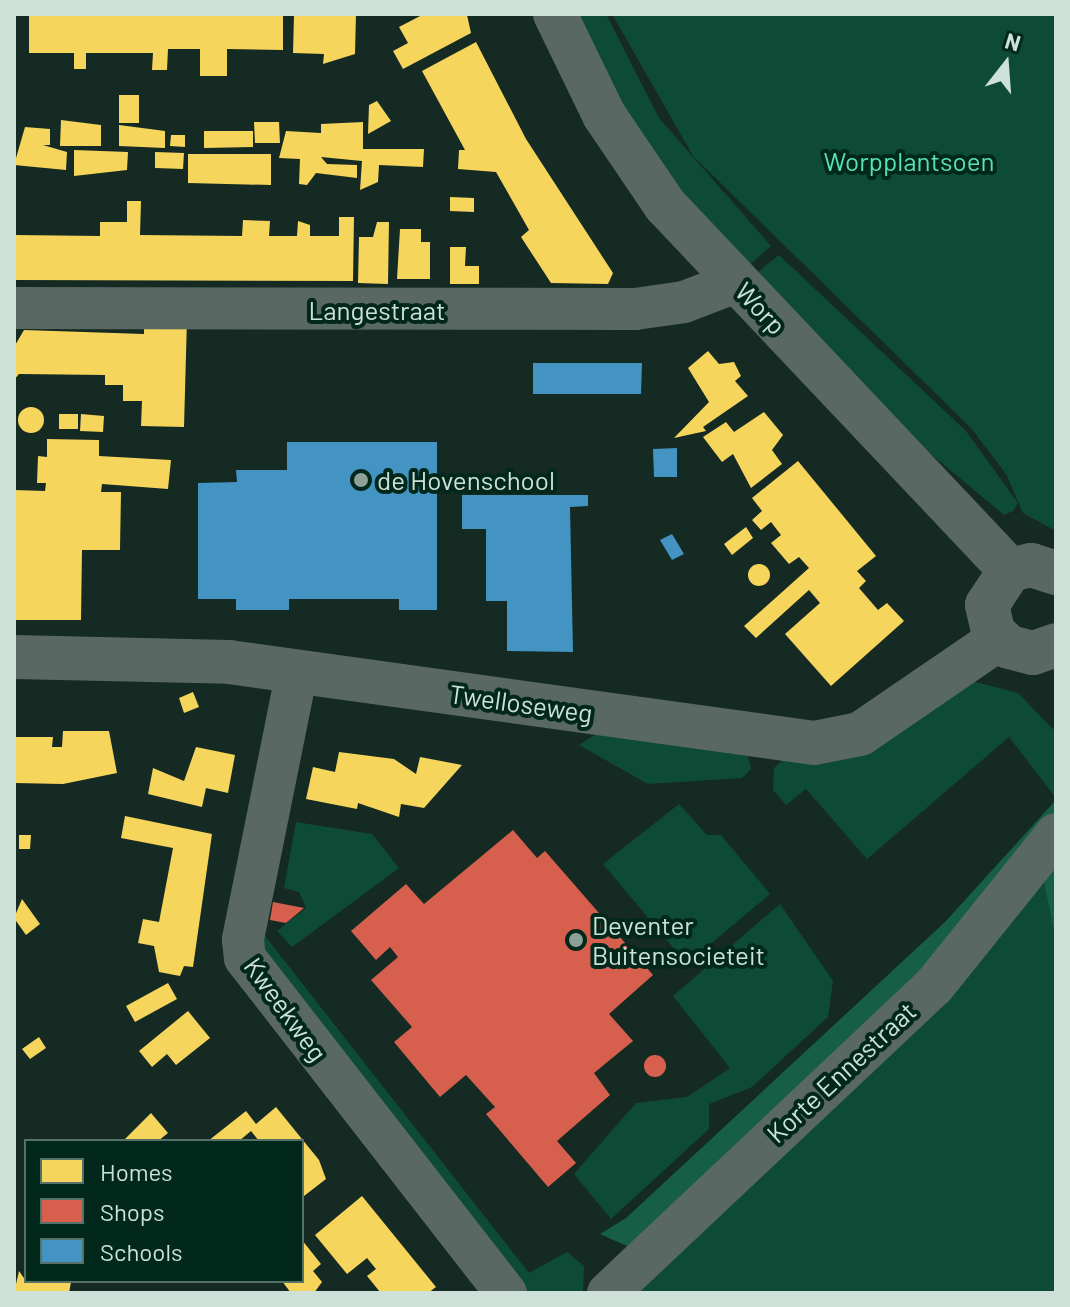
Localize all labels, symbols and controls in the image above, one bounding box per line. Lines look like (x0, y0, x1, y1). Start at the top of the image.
north arrow (966, 24, 1046, 104)
text: N (1002, 26, 1024, 56)
park label: Worpplantsoen (823, 145, 995, 177)
street label: Worp (729, 276, 793, 340)
street label: Langestraat (309, 294, 445, 326)
place label: de Hovenschool (377, 464, 555, 496)
marker: de Hovenschool (352, 471, 370, 489)
street label: Twelloseweg (447, 678, 595, 728)
place label: Deventer Buitensocieteit (592, 909, 765, 970)
marker: Deventer Buitensocieteit (567, 931, 585, 949)
street label: Kweekweg (238, 951, 334, 1067)
street label: Korte Ennestraat (760, 995, 922, 1149)
legend (24, 1139, 304, 1283)
text: Homes (100, 1157, 173, 1186)
text: Shops (100, 1197, 165, 1226)
text: Schools (100, 1237, 183, 1266)

